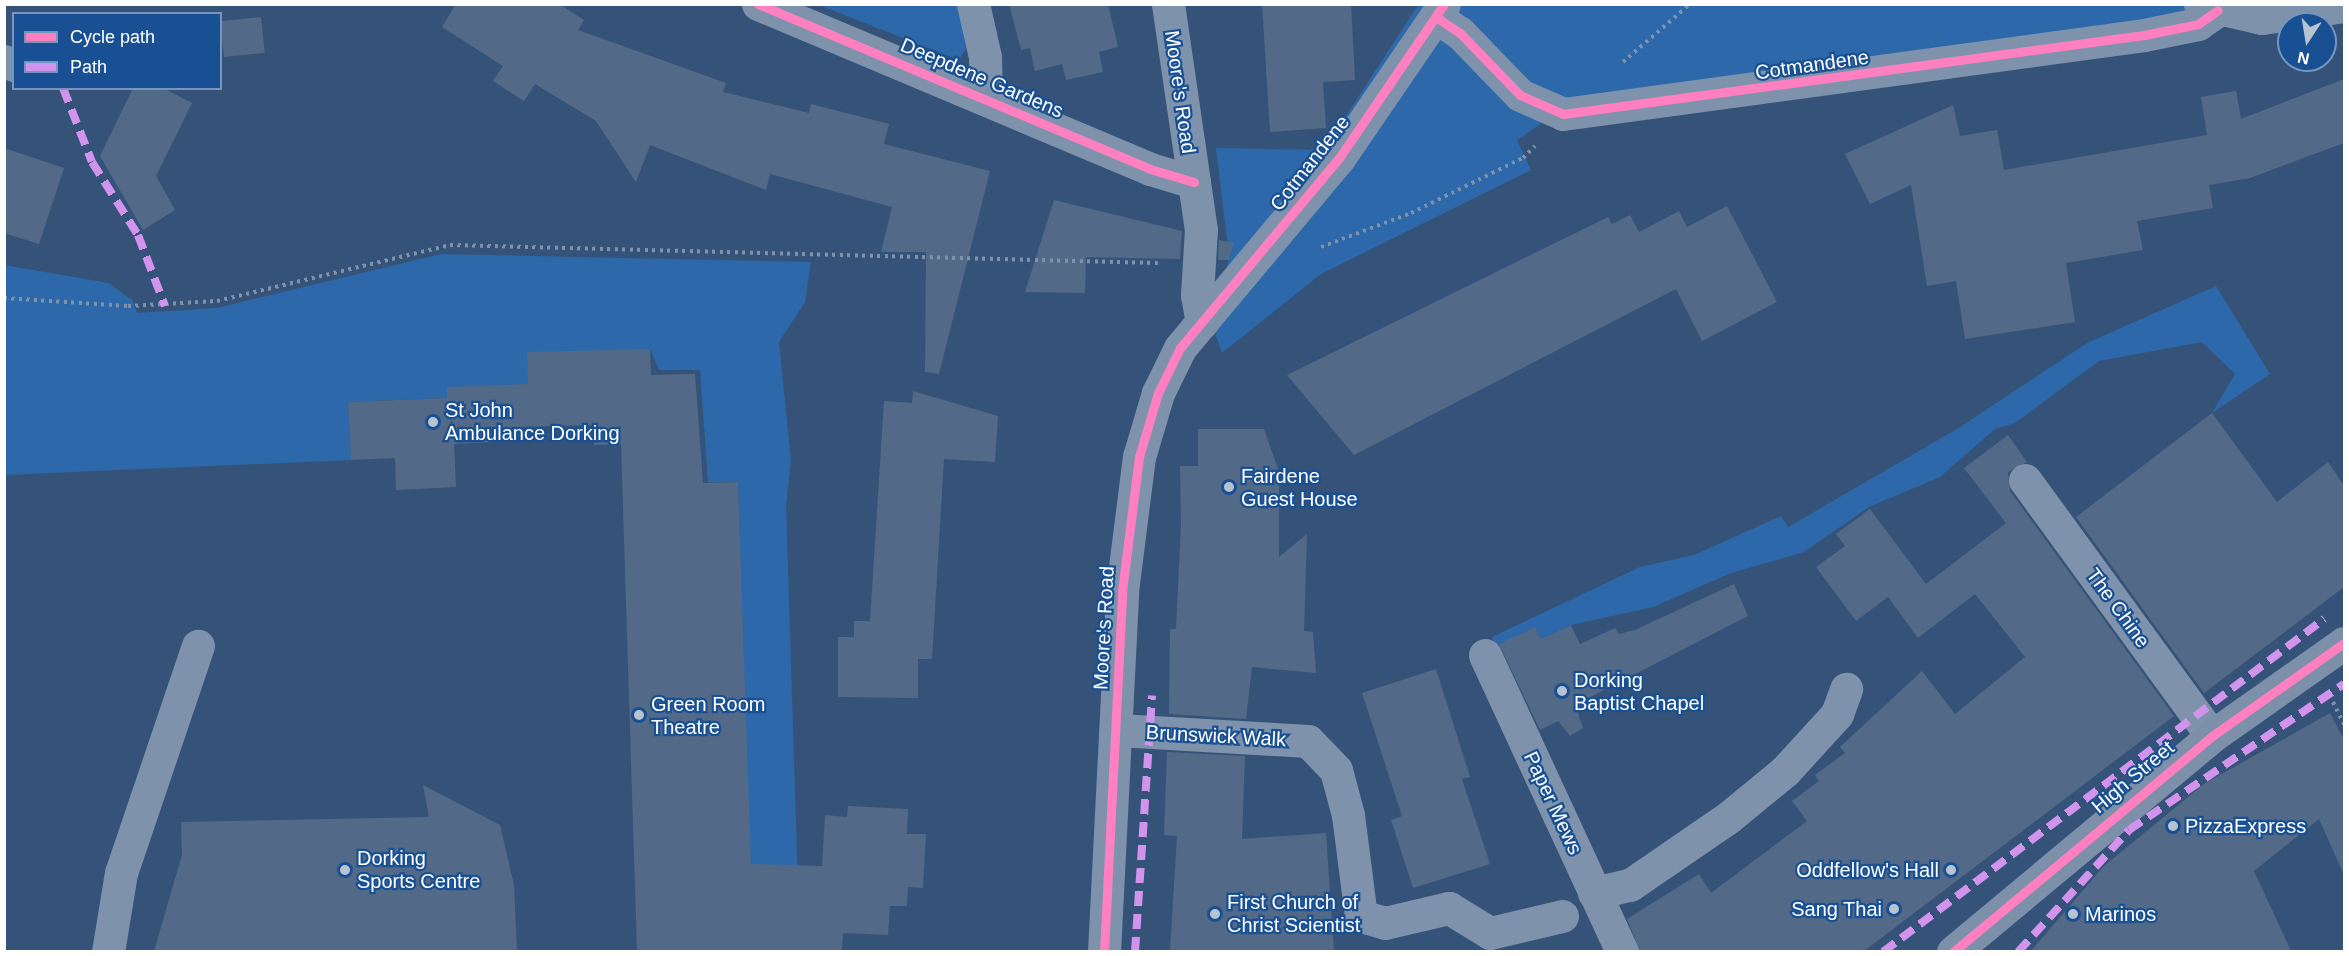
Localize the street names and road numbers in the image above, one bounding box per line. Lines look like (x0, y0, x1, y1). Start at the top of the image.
street label: Moore's Road (1159, 29, 1201, 155)
street label: Deepdene Gardens (897, 33, 1067, 123)
street label: Cotmandene (1754, 45, 1870, 85)
street label: Cotmandene (1265, 110, 1355, 216)
street label: The Chine (2081, 564, 2155, 652)
street label: Moore's Road (1089, 566, 1119, 690)
street label: Brunswick Walk (1145, 720, 1287, 752)
street label: High Street (2087, 736, 2179, 818)
street label: Paper Mews (1519, 748, 1587, 858)

